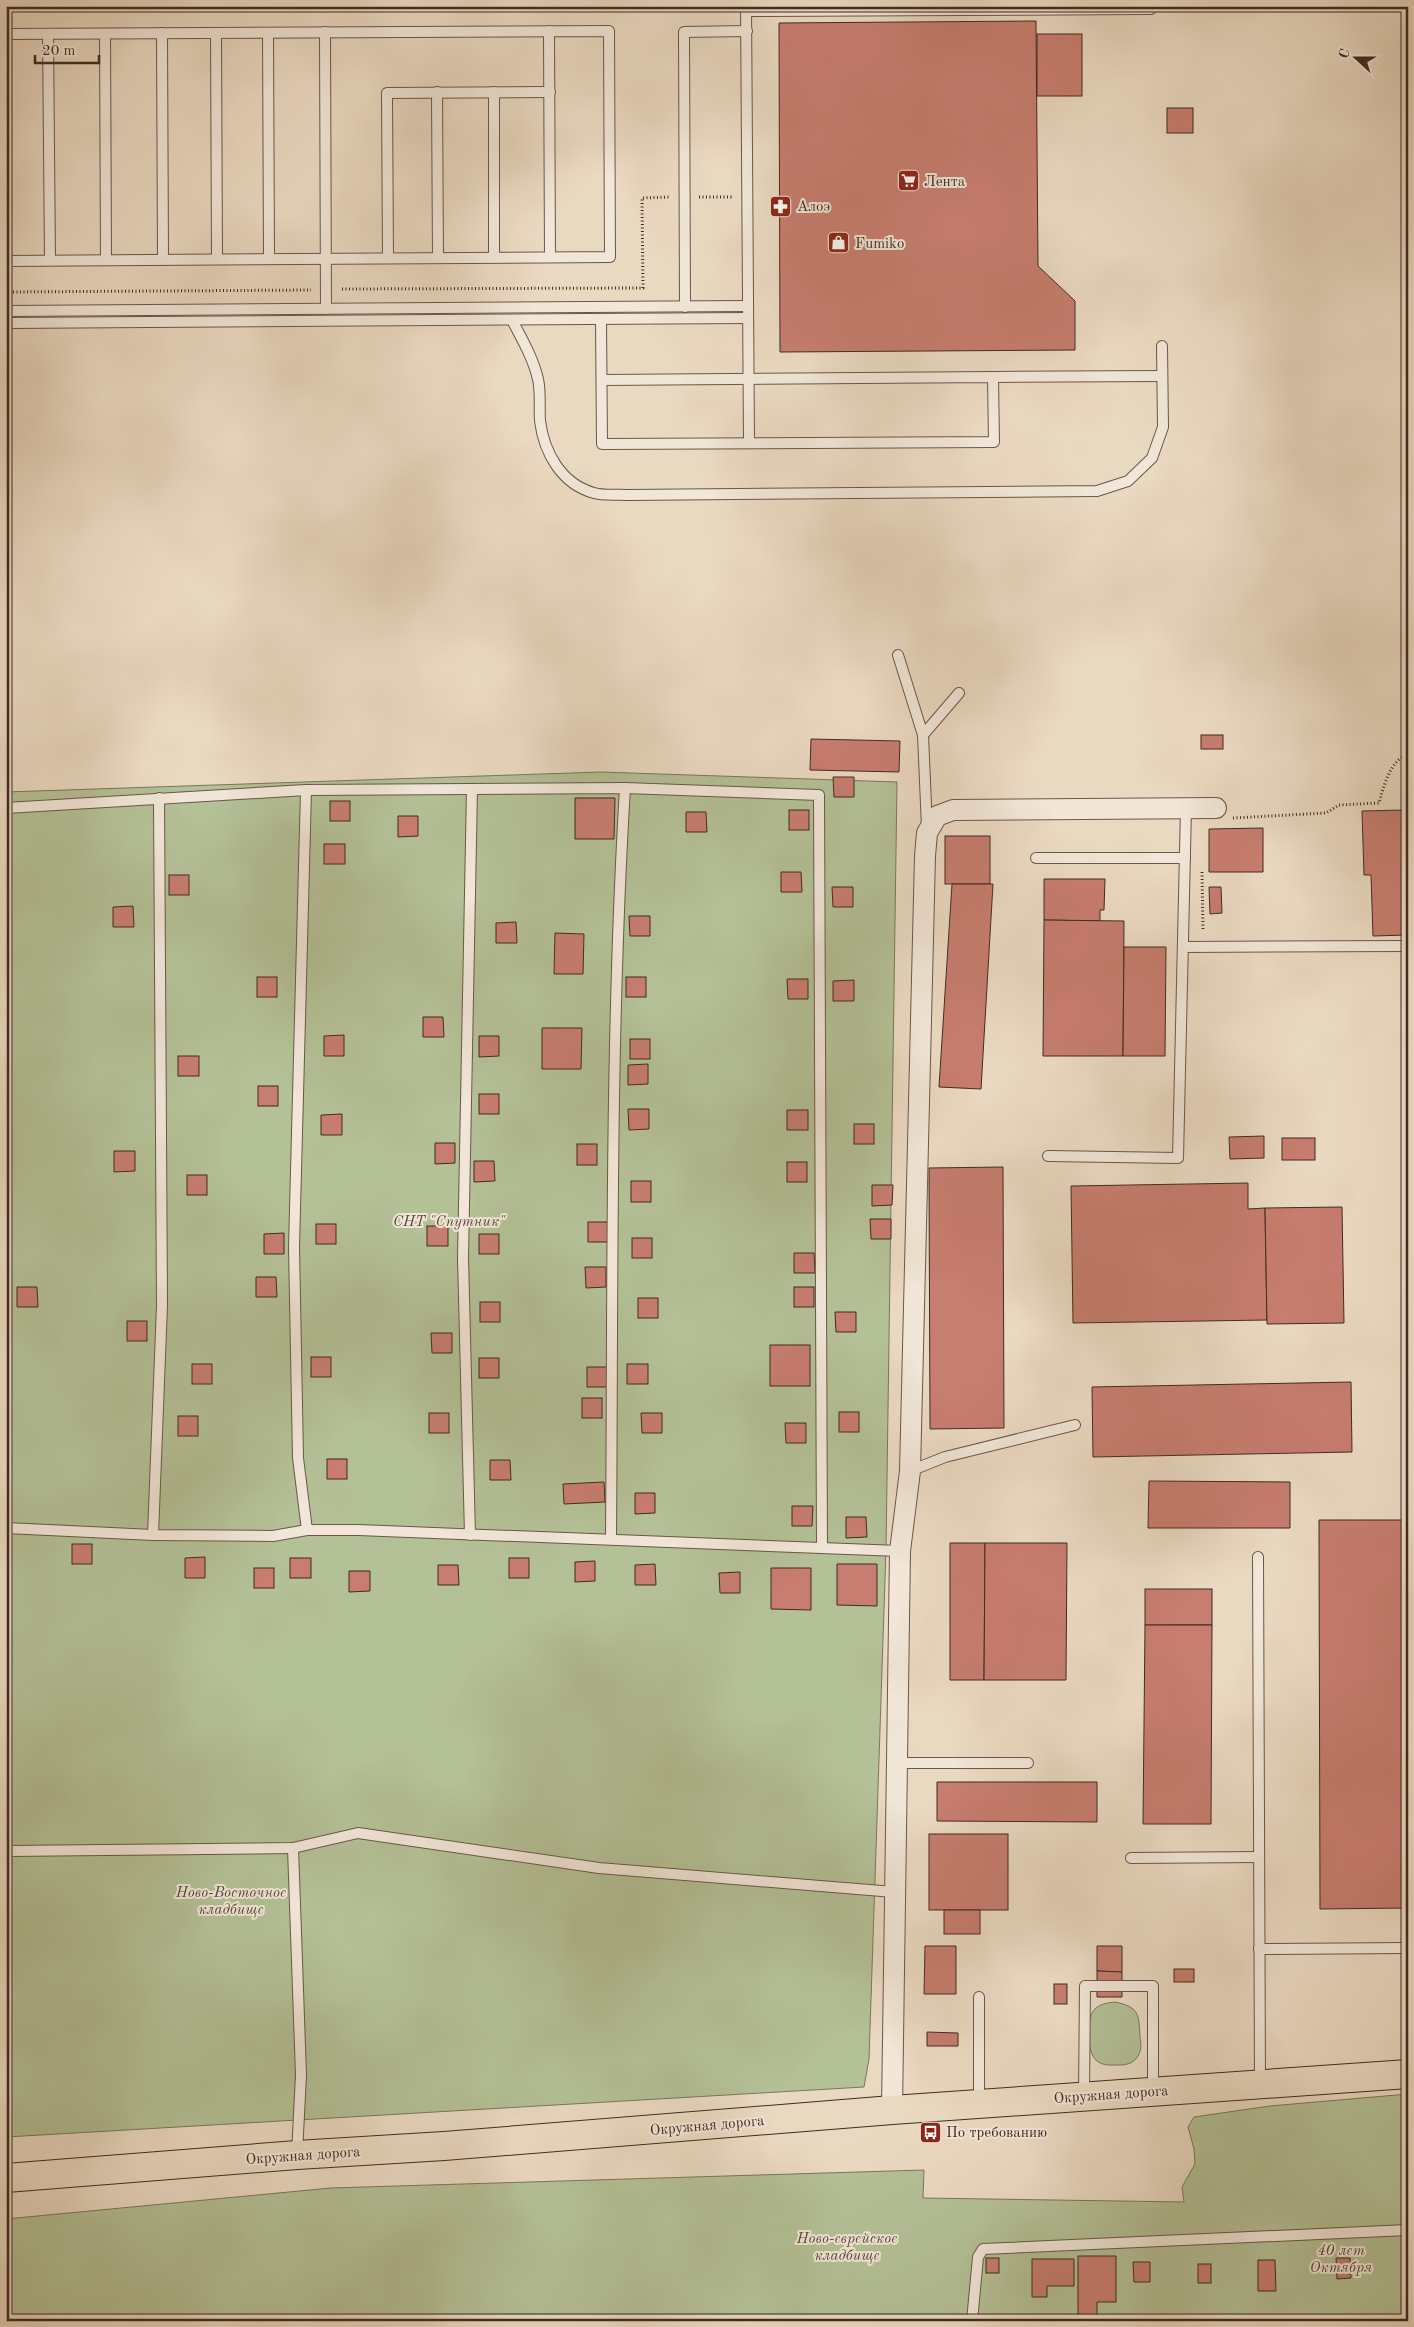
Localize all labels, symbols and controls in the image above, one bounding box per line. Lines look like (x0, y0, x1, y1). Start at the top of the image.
scale bar (35, 32, 99, 64)
north arrow (1332, 32, 1382, 82)
text: 20 m (42, 44, 76, 59)
text: С (1337, 47, 1353, 61)
supermarket icon: Лента (896, 169, 920, 193)
place label: Лента (924, 175, 966, 190)
pharmacy icon: Алоэ (769, 194, 793, 218)
place label: Алоэ (797, 200, 830, 215)
shop icon: Fumiko (827, 231, 851, 255)
place label: Fumiko (855, 237, 904, 252)
park label: СНТ "Спутник" (393, 1215, 506, 1230)
park label: Ново-Восточное кладбище (175, 1886, 286, 1918)
street label: Окружная дорога (1053, 2084, 1169, 2107)
street label: Окружная дорога (649, 2114, 766, 2139)
bus stop icon: По требованию (918, 2120, 942, 2144)
place label: По требованию (946, 2126, 1047, 2141)
street label: Окружная дорога (245, 2145, 361, 2168)
park label: Ново-еврейское кладбище (796, 2232, 897, 2264)
park label: 40 лет Октября (1310, 2244, 1372, 2276)

